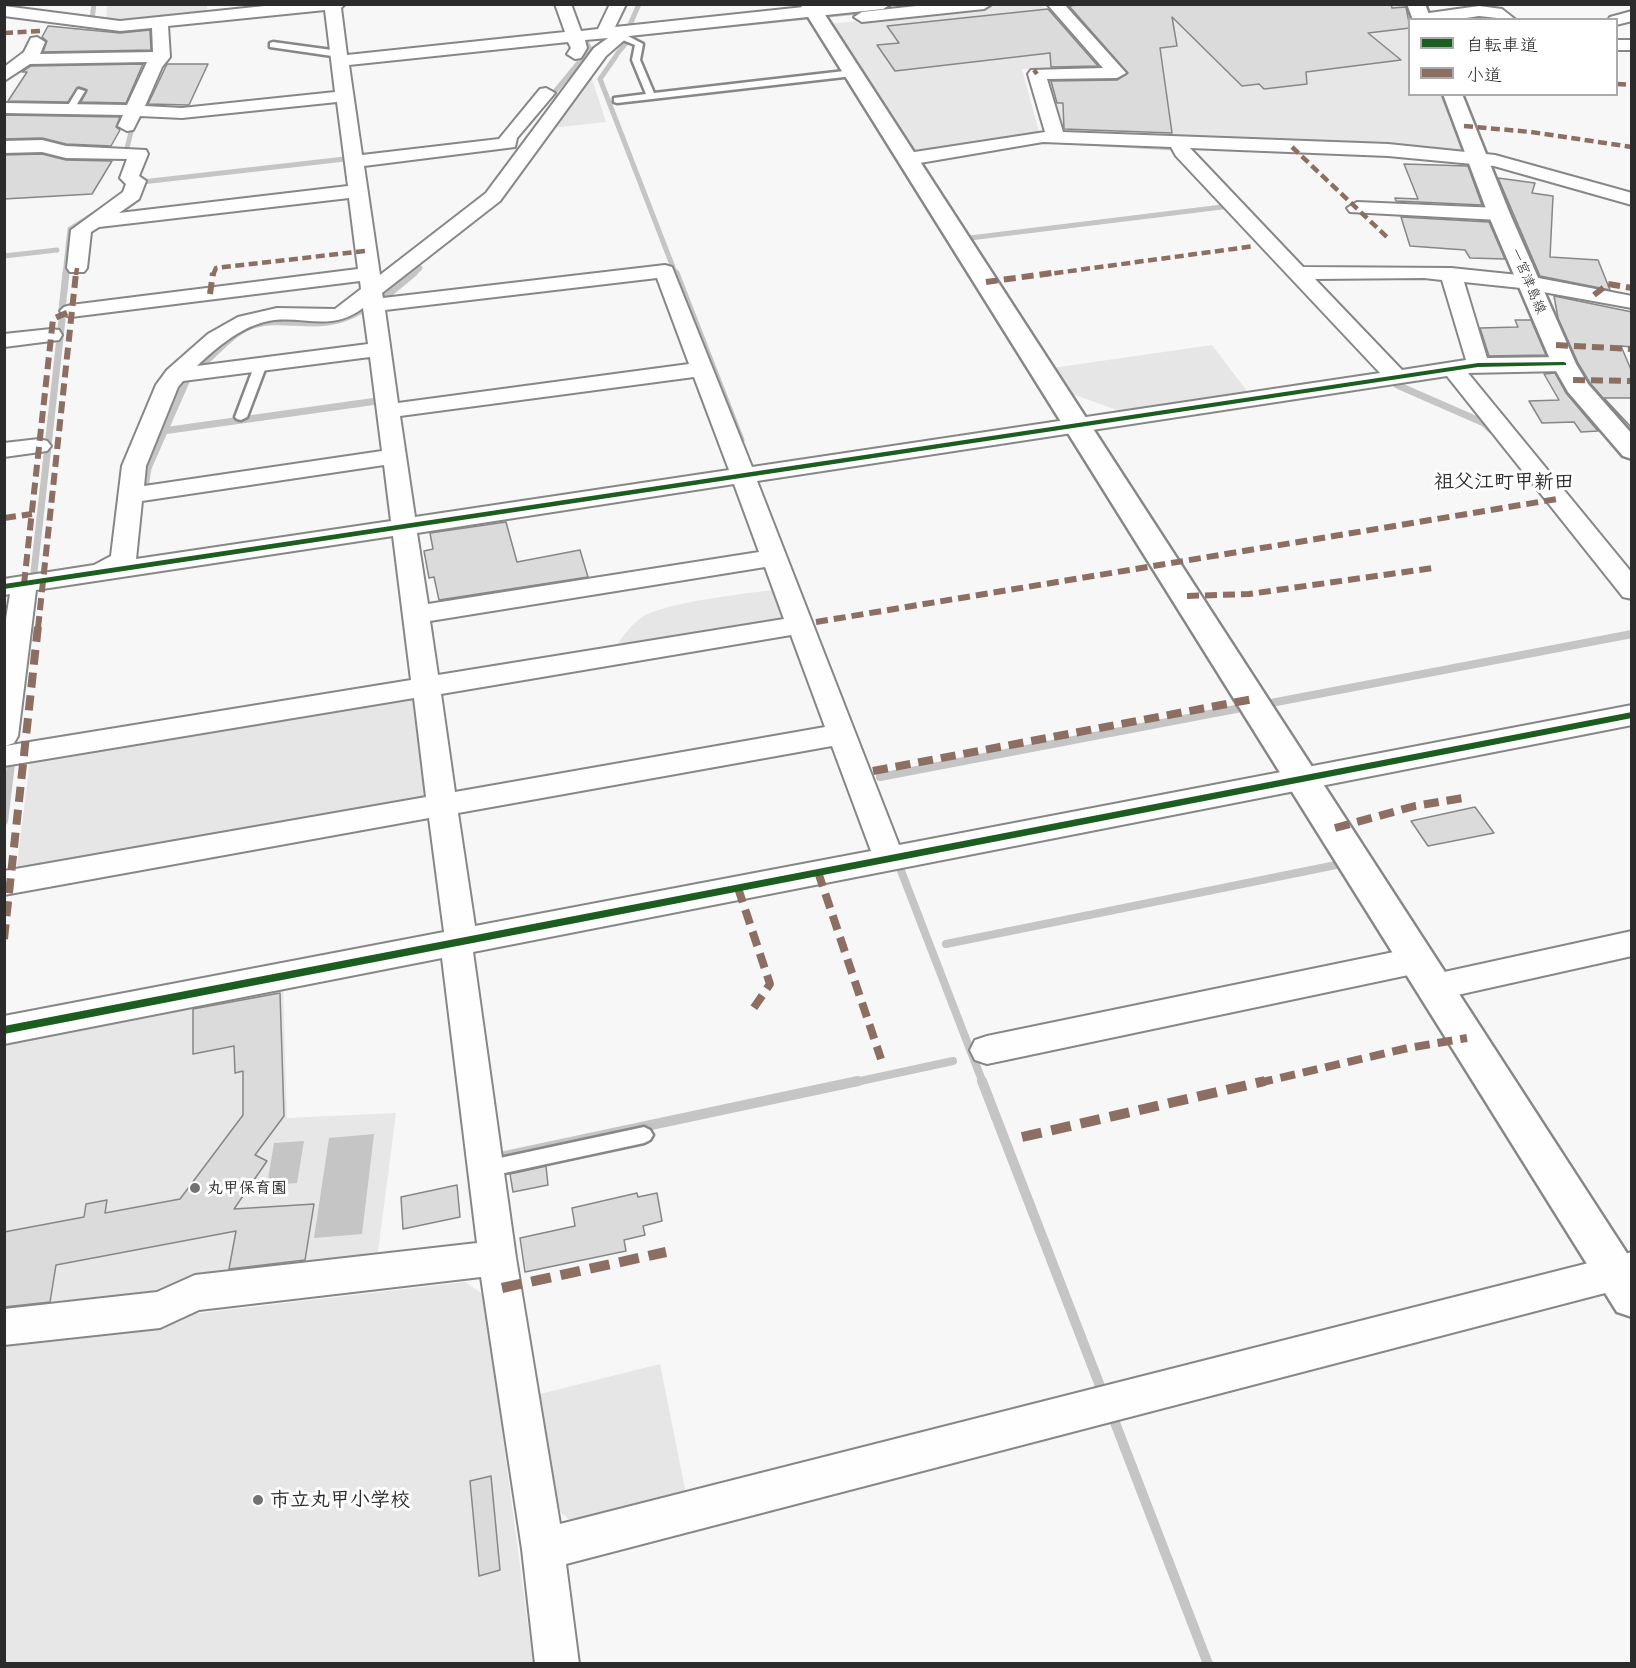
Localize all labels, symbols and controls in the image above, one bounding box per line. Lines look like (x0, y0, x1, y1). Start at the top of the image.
legend (1408, 18, 1618, 96)
text: 自転車道 (1466, 33, 1538, 56)
text: 小道 (1466, 63, 1502, 86)
street label: 一宮津島線 (1507, 246, 1549, 316)
district label: 祖父江町甲新田 (1434, 470, 1574, 494)
place label: 丸甲保育園 (207, 1178, 287, 1198)
marker: 丸甲保育園 (188, 1181, 202, 1195)
place label: 市立丸甲小学校 (270, 1488, 410, 1512)
marker: 市立丸甲小学校 (251, 1493, 265, 1507)

